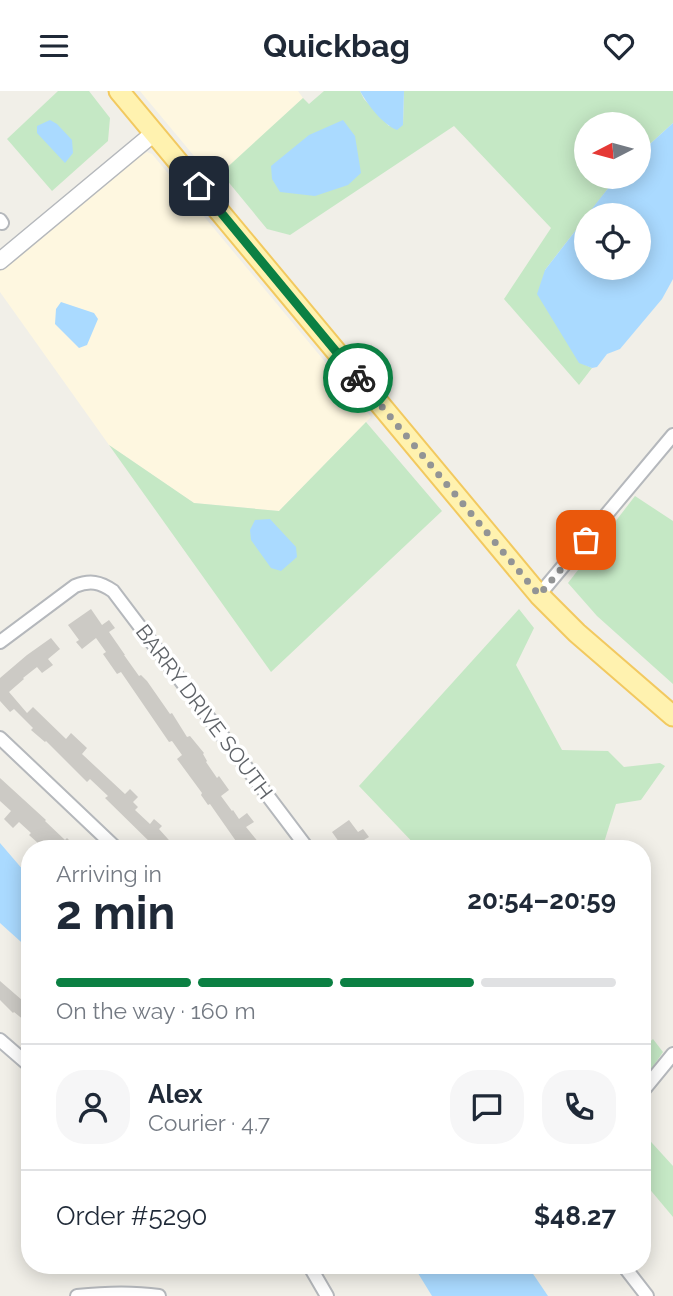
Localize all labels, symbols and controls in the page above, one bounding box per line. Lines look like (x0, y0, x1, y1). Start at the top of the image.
icon: menu (35, 27, 73, 65)
text: Quickbag (263, 27, 410, 64)
icon: heart (600, 27, 638, 65)
north arrow (574, 112, 651, 189)
map controls (574, 112, 651, 280)
pin (169, 156, 229, 216)
icon: home (180, 167, 218, 205)
button: locate (574, 203, 651, 280)
courier (323, 343, 393, 413)
icon: bike (339, 359, 377, 397)
pin (556, 510, 616, 570)
icon: bag (567, 521, 605, 559)
street label: BARRY DRIVE SOUTH (131, 620, 278, 804)
text: Arriving in (56, 860, 162, 887)
text: 20:54–20:59 (467, 885, 616, 915)
text: 2 min (56, 886, 175, 940)
text: On the way · 160 m (56, 997, 256, 1024)
button: person (56, 1070, 130, 1144)
button: chat (450, 1070, 524, 1144)
button: phone (542, 1070, 616, 1144)
text: Alex (148, 1079, 203, 1109)
text: Courier · 4.7 (148, 1109, 270, 1136)
text: Order #5290 (56, 1201, 207, 1231)
text: $48.27 (534, 1201, 616, 1231)

